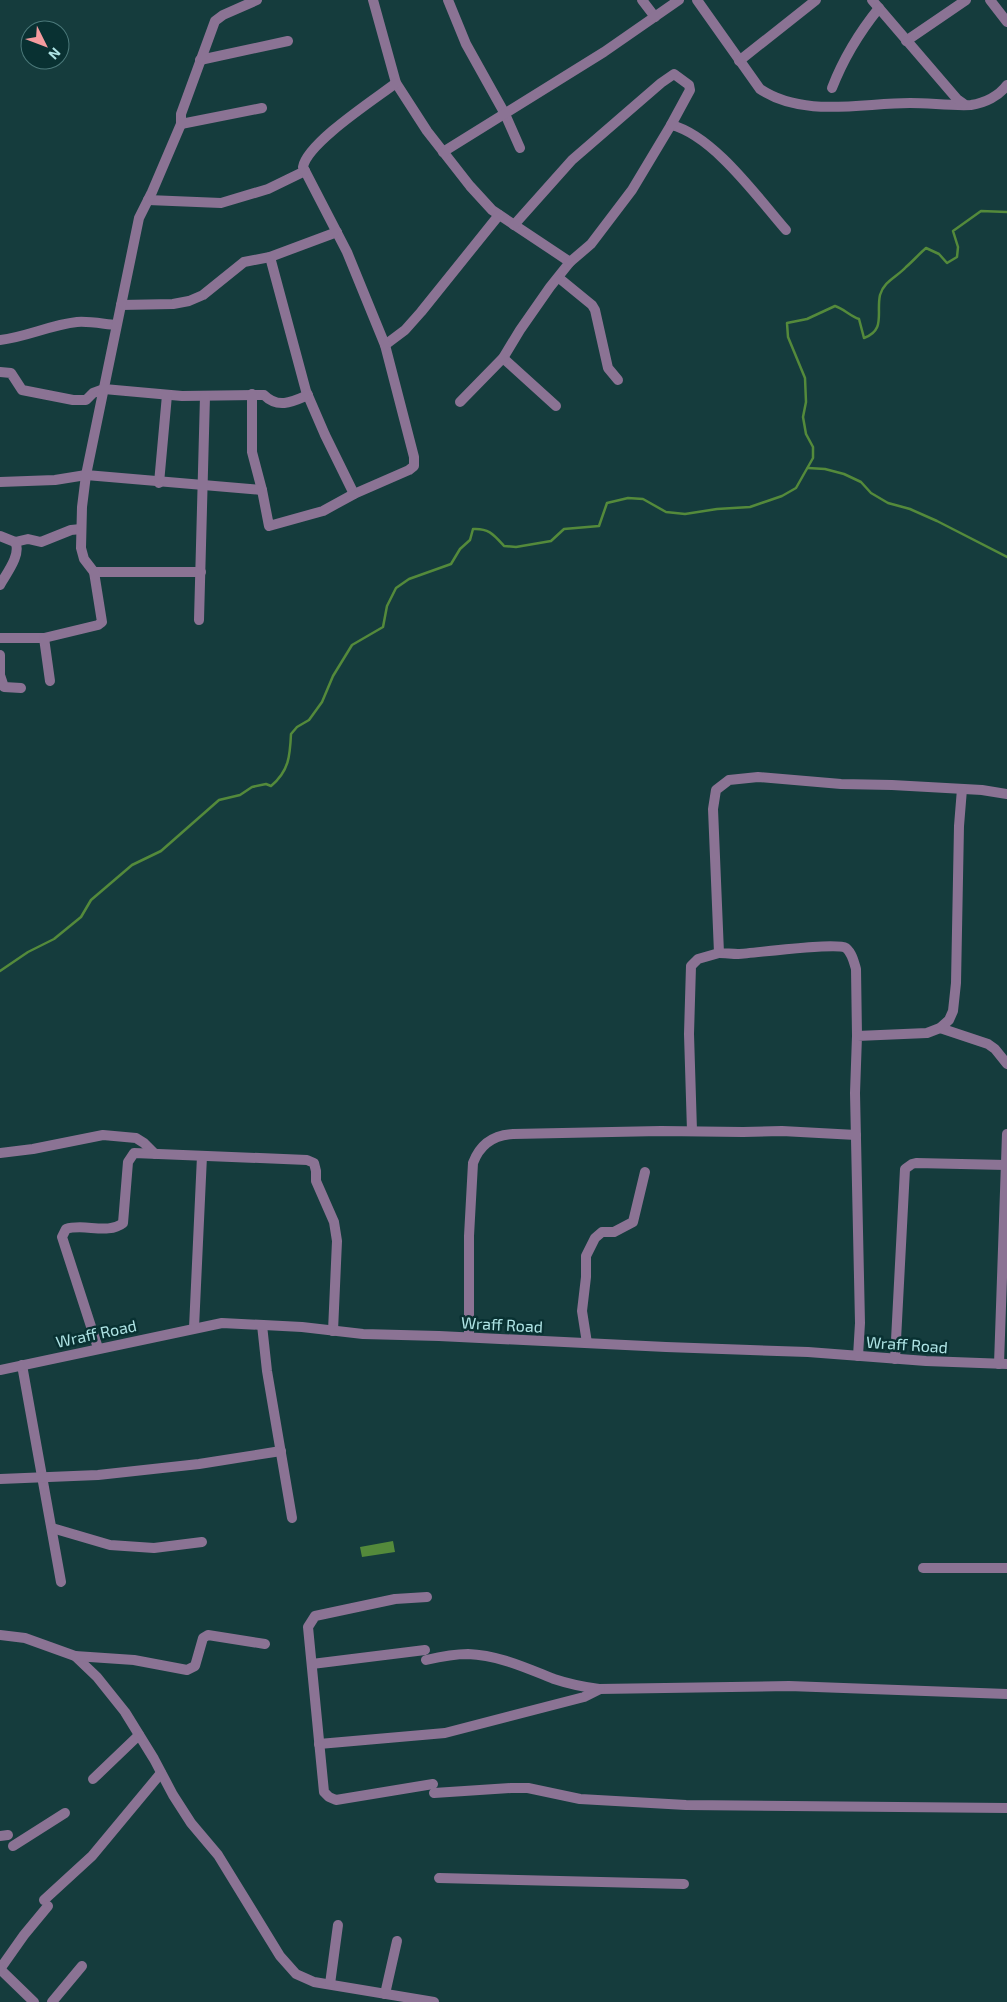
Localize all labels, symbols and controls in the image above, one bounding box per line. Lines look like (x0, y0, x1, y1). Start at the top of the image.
north arrow (20, 20, 70, 70)
text: N (45, 45, 65, 63)
street label: Wraff Road (461, 1312, 543, 1336)
street label: Wraff Road (54, 1315, 138, 1351)
street label: Wraff Road (865, 1332, 949, 1356)

